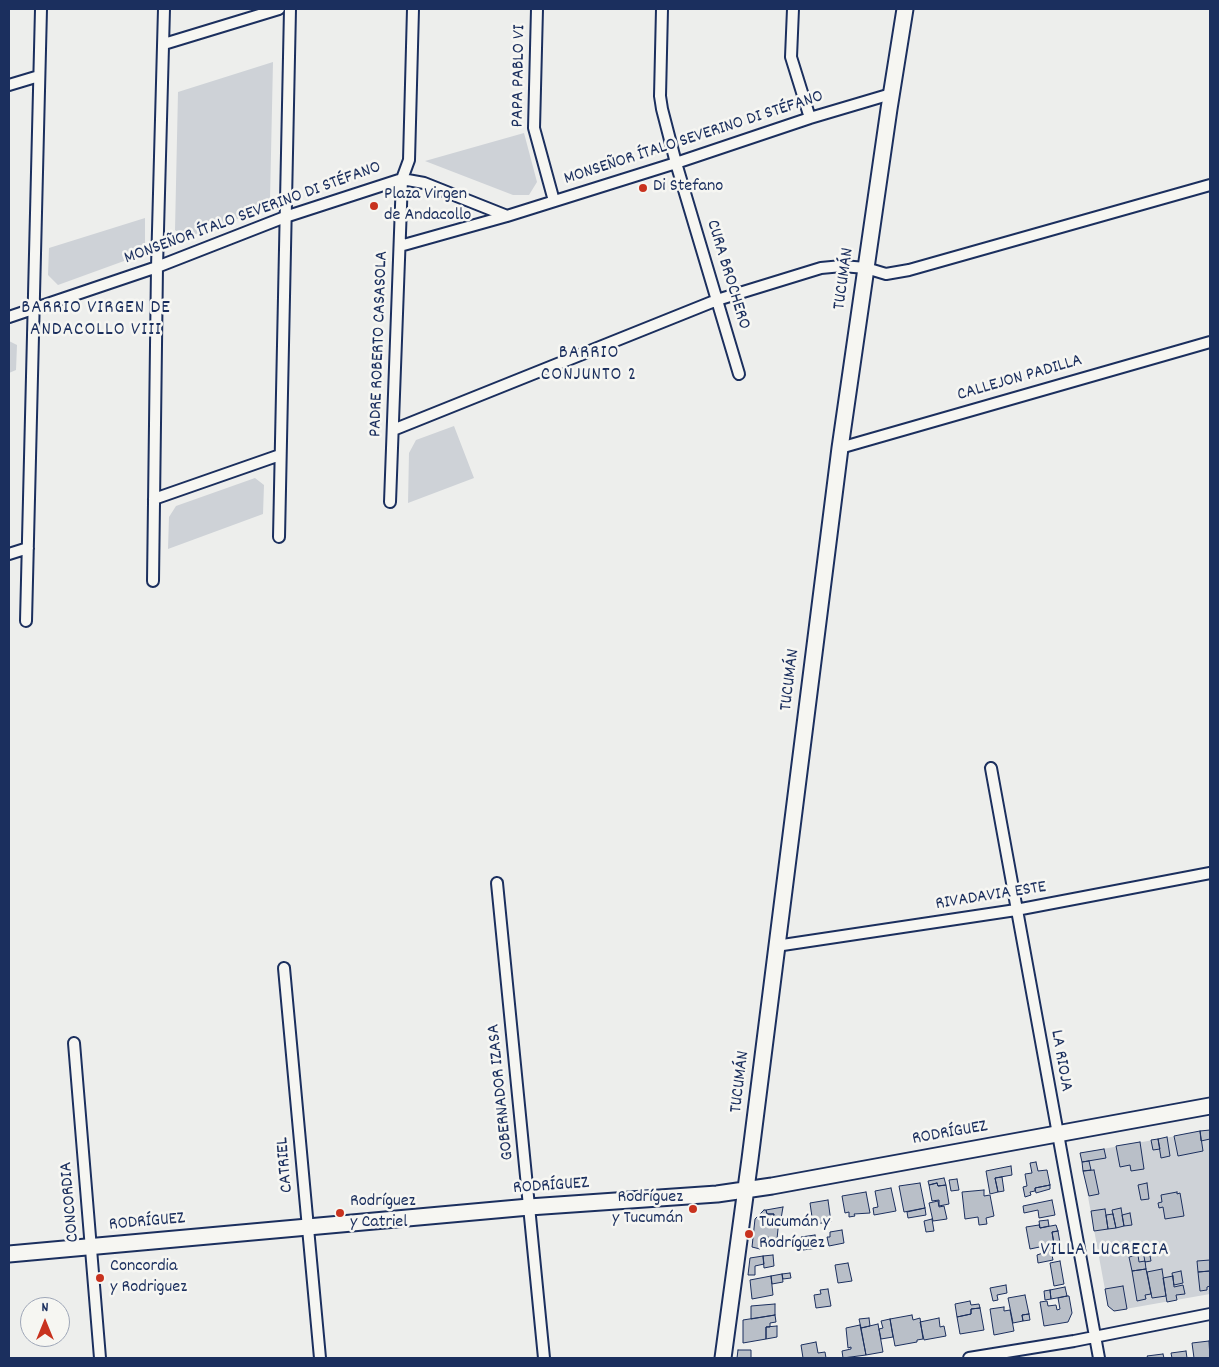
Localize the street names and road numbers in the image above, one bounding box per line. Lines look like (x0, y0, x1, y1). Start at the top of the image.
street label: PAPA PABLO VI (508, 24, 532, 128)
street label: MONSEÑOR ÍTALO SEVERINO DI STÉFANO (562, 87, 826, 191)
street label: MONSEÑOR ÍTALO SEVERINO DI STÉFANO (122, 157, 384, 271)
street label: CURA BROCHERO (700, 218, 754, 332)
street label: TUCUMÁN (830, 247, 860, 311)
street label: PADRE ROBERTO CASASOLA (366, 250, 394, 438)
street label: CALLEJON PADILLA (955, 351, 1085, 407)
street label: TUCUMÁN (776, 648, 806, 712)
street label: RIVADAVIA ESTE (934, 878, 1048, 916)
street label: GOBERNADOR IZASA (484, 1023, 520, 1161)
street label: LA RIOJA (1044, 1028, 1076, 1094)
street label: TUCUMÁN (726, 1050, 756, 1114)
street label: RODRÍGUEZ (911, 1117, 989, 1151)
street label: CATRIEL (273, 1136, 299, 1194)
street label: CONCORDIA (57, 1161, 85, 1243)
street label: RODRÍGUEZ (512, 1174, 590, 1200)
street label: RODRÍGUEZ (108, 1209, 186, 1237)

